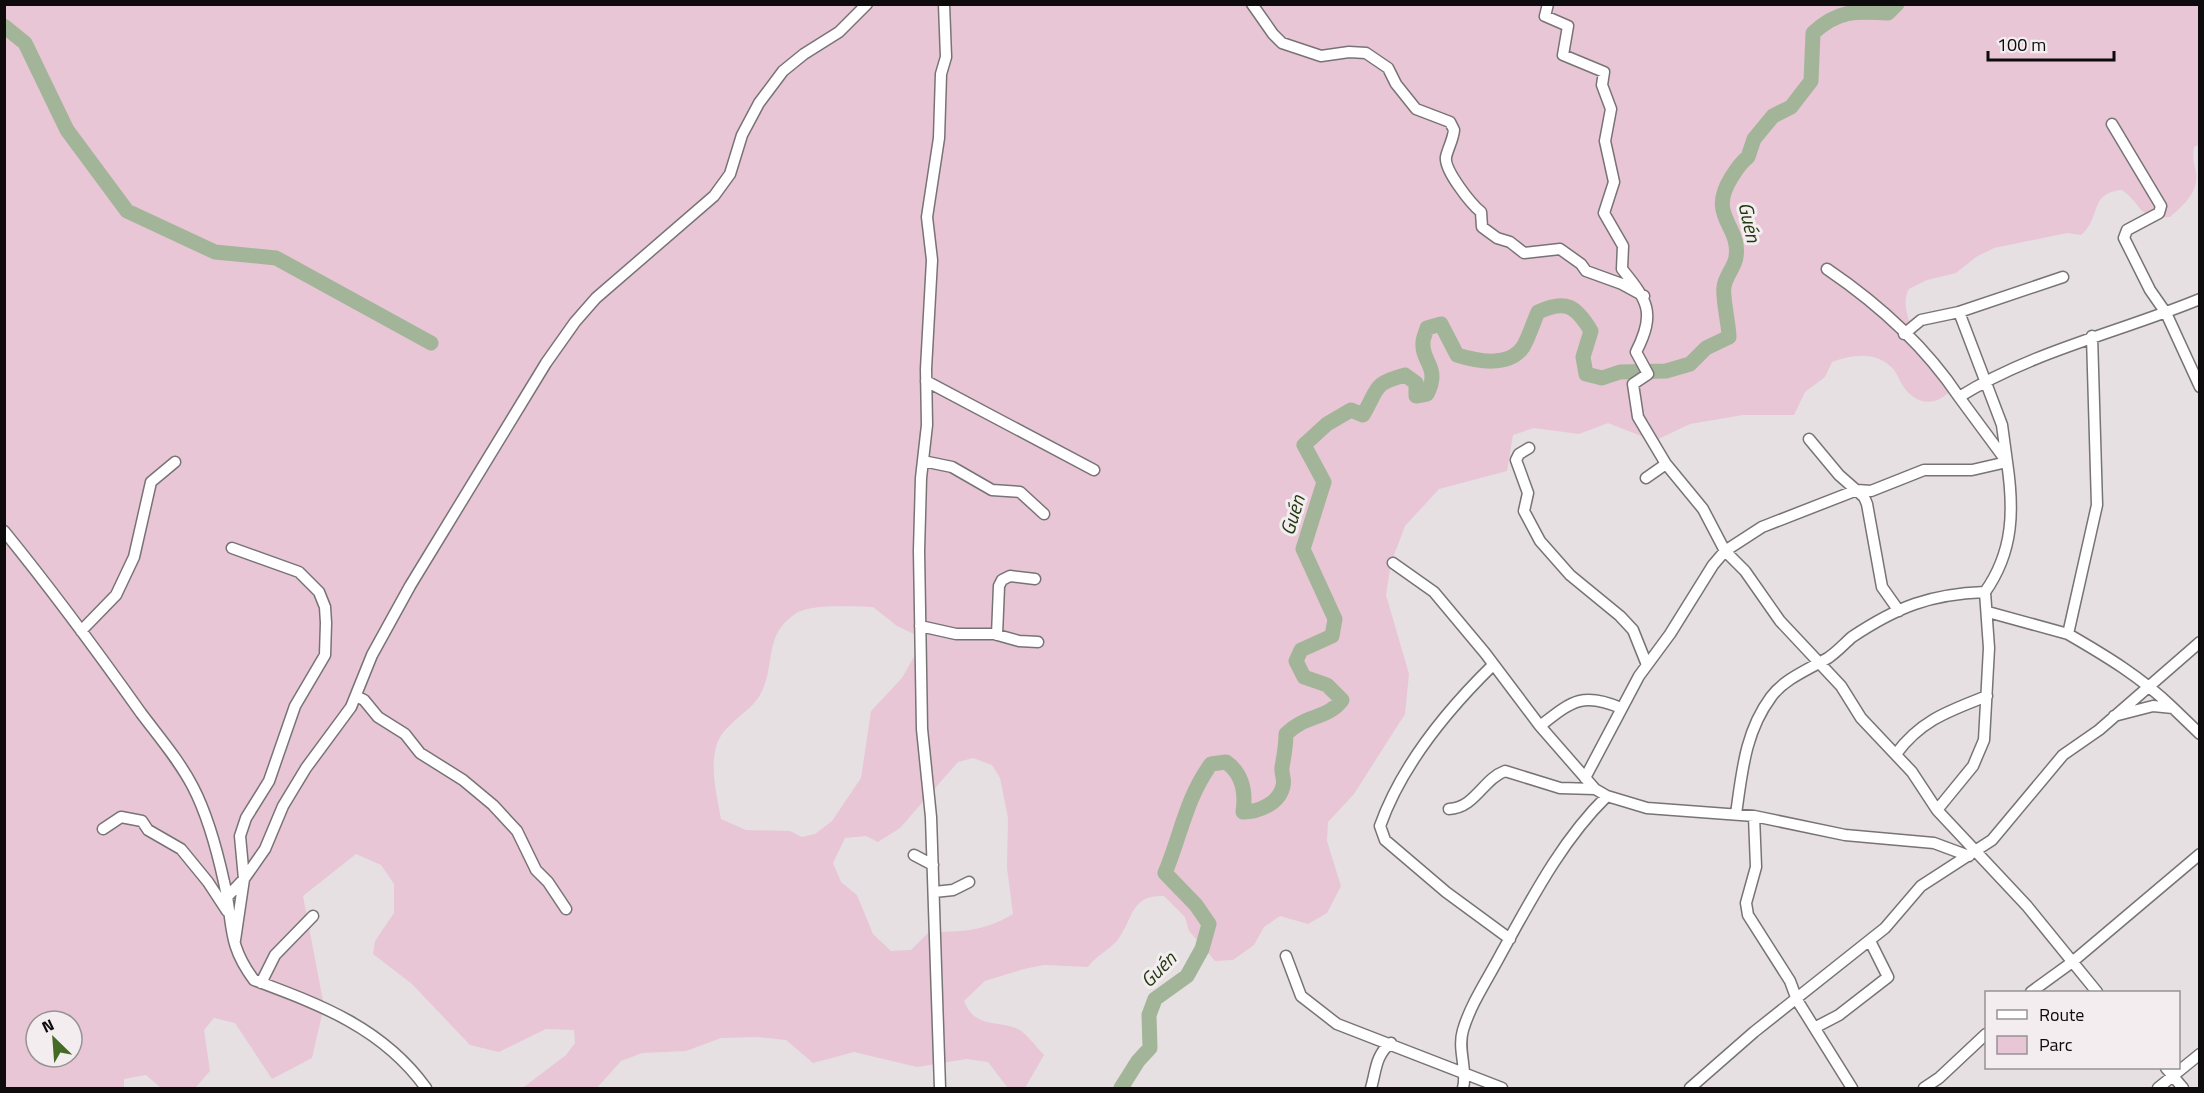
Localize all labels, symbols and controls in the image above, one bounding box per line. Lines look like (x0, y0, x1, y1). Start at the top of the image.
scale bar (1988, 24, 2114, 62)
text: 100 m (1997, 31, 2046, 58)
water label: Guén (1730, 199, 1770, 246)
water label: Guén (1271, 490, 1313, 539)
water label: Guén (1133, 943, 1184, 994)
legend (1985, 991, 2180, 1069)
text: Route (2039, 1001, 2084, 1028)
north arrow (24, 1009, 84, 1069)
text: N (38, 1012, 58, 1039)
text: Parc (2039, 1031, 2073, 1058)

